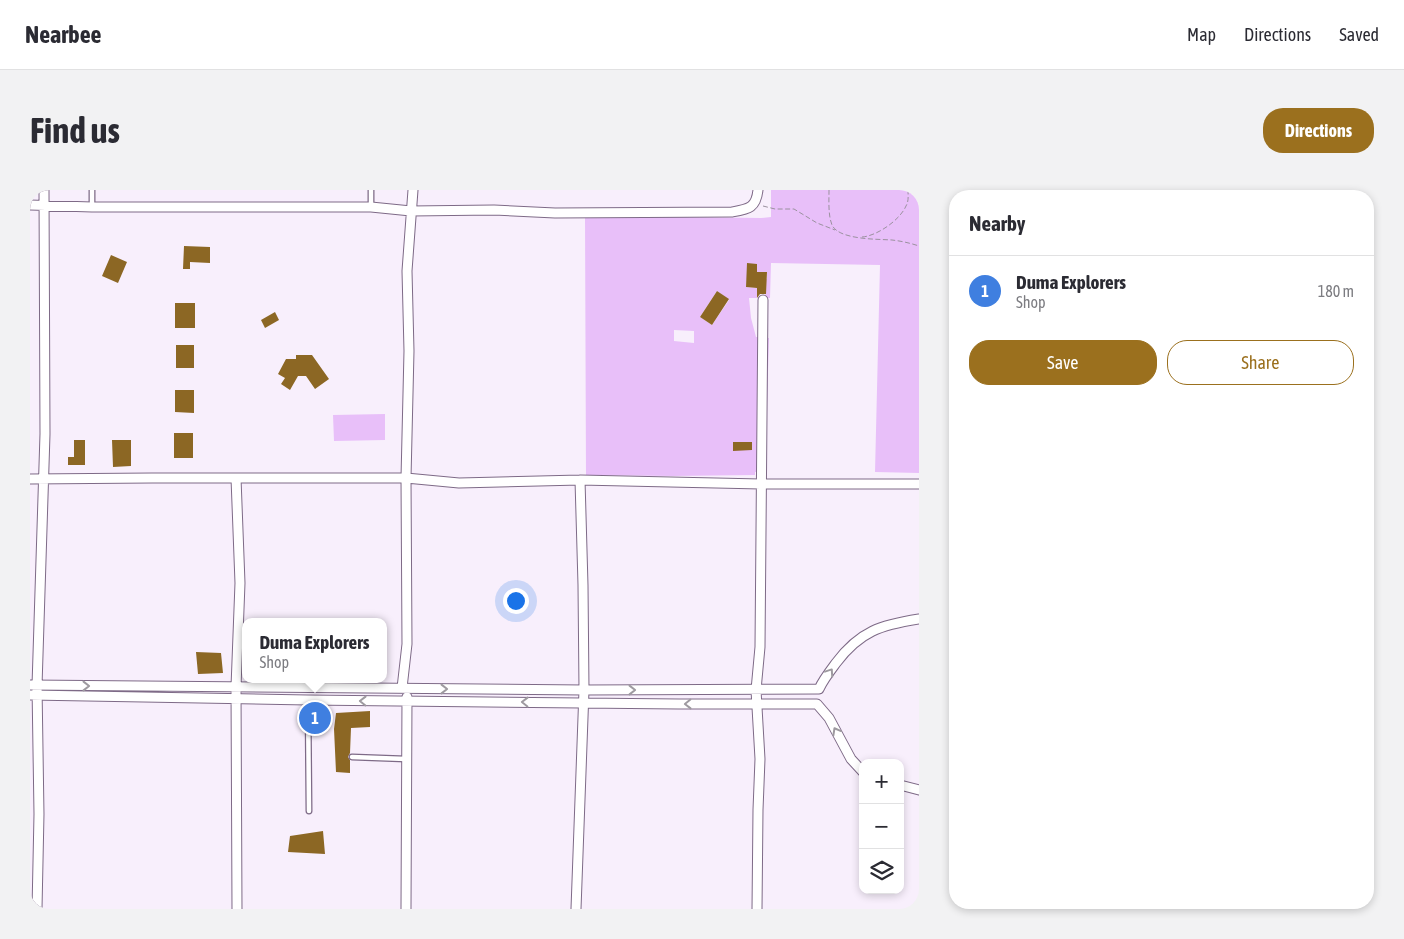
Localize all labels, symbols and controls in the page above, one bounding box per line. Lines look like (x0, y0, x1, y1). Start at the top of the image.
text: Nearbee (25, 21, 101, 48)
text: Map (1187, 24, 1216, 45)
text: Directions (1244, 24, 1311, 45)
text: Saved (1339, 24, 1379, 45)
button: Directions (1263, 108, 1374, 153)
text: Find us (30, 110, 120, 150)
text: Nearby (969, 211, 1025, 235)
text: Duma Explorers (1016, 271, 1126, 293)
text: 1 (981, 282, 989, 300)
text: 180 m (1318, 282, 1354, 300)
text: Shop (1016, 293, 1046, 311)
button: Save (969, 340, 1157, 385)
button: Share (1167, 340, 1354, 385)
your location (503, 588, 529, 614)
popup (242, 618, 387, 683)
text: Duma Explorers (259, 631, 370, 653)
text: Shop (259, 653, 289, 671)
one-way arrow (824, 668, 833, 677)
one-way arrow (82, 681, 90, 691)
one-way arrow (440, 683, 448, 694)
one-way arrow (629, 685, 637, 695)
one-way arrow (359, 696, 366, 706)
one-way arrow (521, 697, 529, 708)
pin: 1 (299, 699, 331, 737)
one-way arrow (684, 699, 692, 709)
one-way arrow (832, 728, 842, 737)
map controls (859, 759, 904, 894)
button: + (859, 759, 904, 804)
button: − (859, 804, 904, 849)
button: layers (859, 849, 904, 894)

